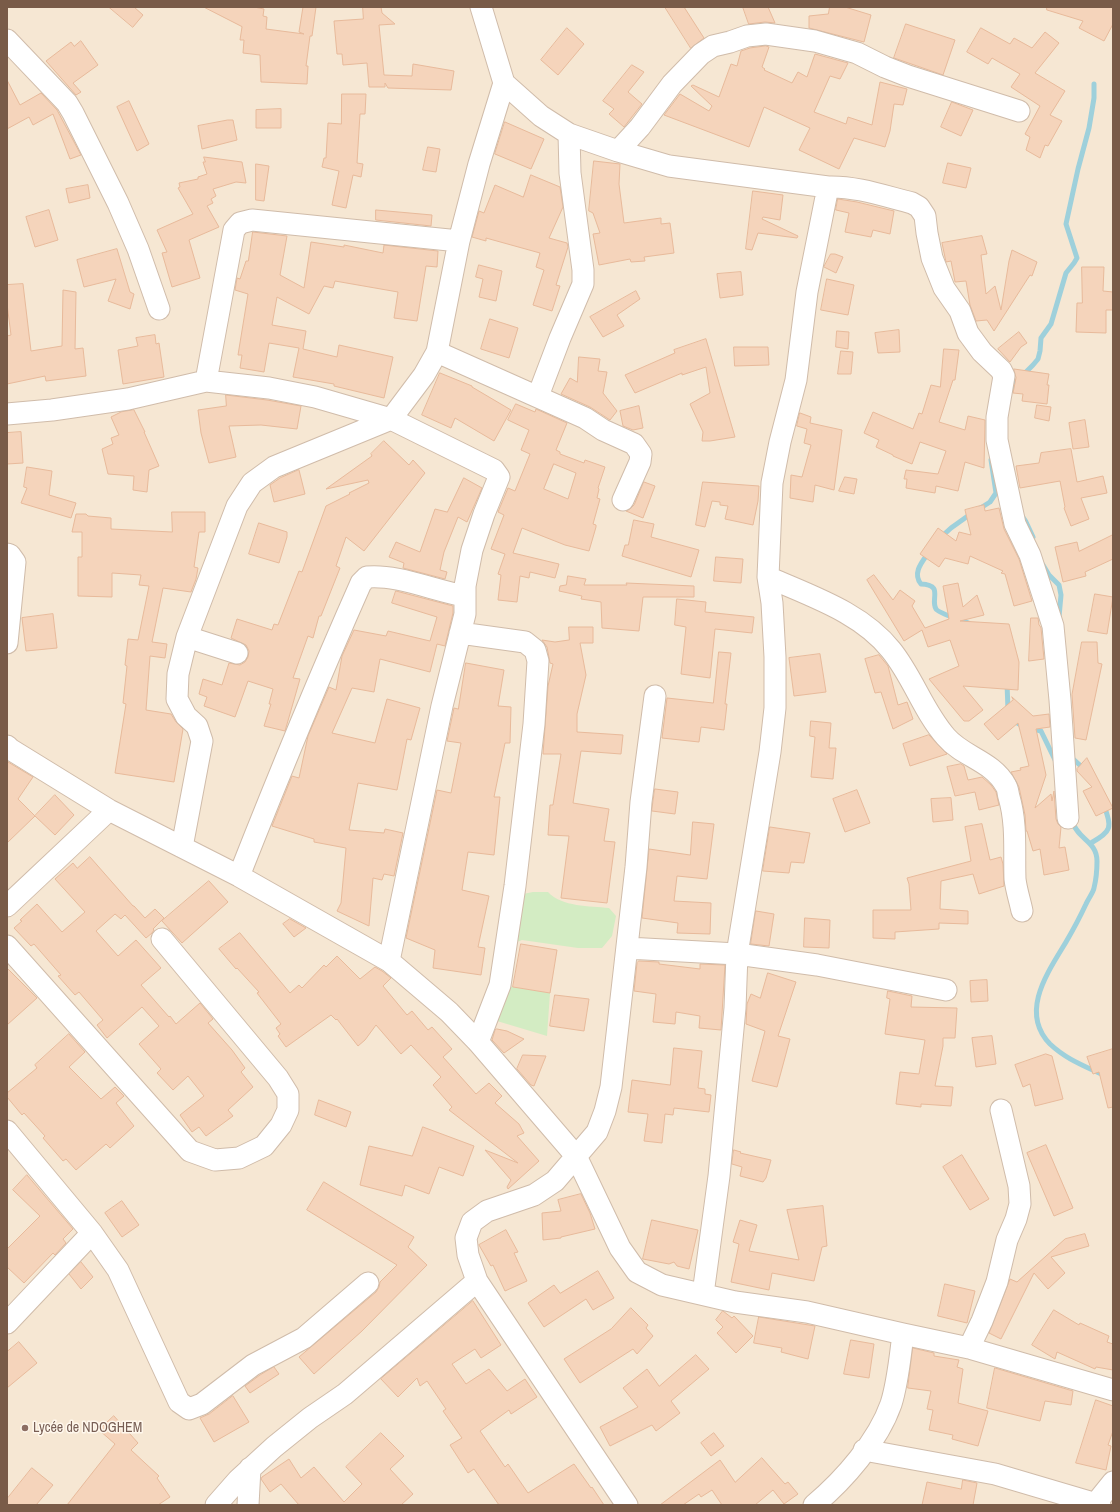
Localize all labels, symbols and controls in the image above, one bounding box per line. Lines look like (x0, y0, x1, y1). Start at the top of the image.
place label: Lycée de NDOGHEM (33, 1420, 142, 1436)
marker: Lycée de NDOGHEM (20, 1423, 30, 1433)

